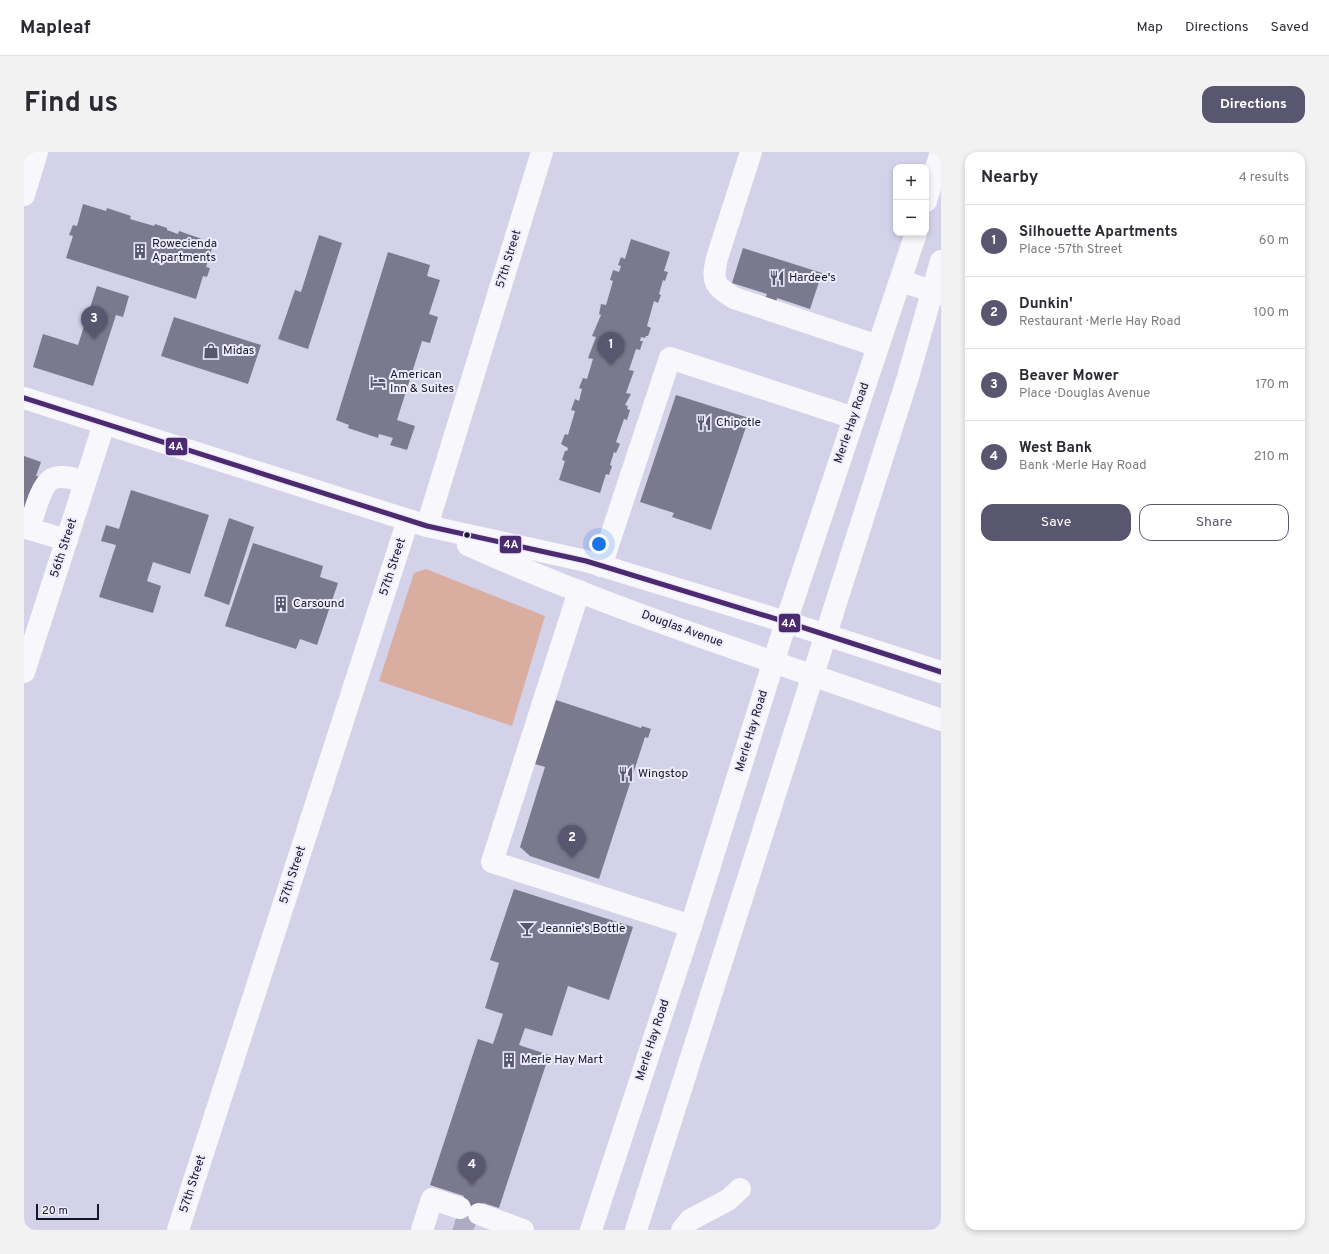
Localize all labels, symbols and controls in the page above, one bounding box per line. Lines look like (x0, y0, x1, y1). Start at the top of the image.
text: Mapleaf (20, 16, 91, 40)
text: Map (1137, 19, 1163, 36)
text: Directions (1185, 19, 1249, 36)
text: Saved (1271, 19, 1309, 36)
text: Find us (24, 86, 118, 122)
button: Directions (1202, 86, 1305, 123)
map controls (893, 164, 929, 236)
button: + (893, 164, 929, 200)
text: Nearby (981, 167, 1038, 189)
text: 4 results (1239, 170, 1289, 186)
button: − (893, 200, 929, 236)
text: Silhouette Apartments (1019, 223, 1178, 242)
street label: 57th Street (493, 228, 525, 290)
text: 1 (991, 233, 997, 249)
text: 60 m (1259, 233, 1289, 249)
place label: Rowecienda Apartments (152, 236, 217, 266)
building icon: Rowecienda Apartments (131, 242, 149, 260)
text: Place · 57th Street (1019, 242, 1123, 258)
restaurant icon: Hardee's (768, 269, 786, 287)
place label: Hardee's (789, 270, 836, 286)
text: Dunkin' (1019, 295, 1073, 314)
text: 2 (990, 305, 998, 321)
text: 100 m (1253, 305, 1289, 321)
pin: 3 (81, 306, 107, 339)
text: Restaurant · Merle Hay Road (1019, 314, 1181, 330)
pin: 1 (598, 332, 624, 365)
shop icon: Midas (202, 342, 220, 360)
place label: Midas (223, 343, 254, 359)
place label: American Inn & Suites (390, 367, 454, 397)
text: Beaver Mower (1019, 367, 1119, 386)
hotel icon: American Inn & Suites (369, 373, 387, 391)
text: 3 (990, 377, 998, 393)
text: 170 m (1255, 377, 1289, 393)
street label: Merle Hay Road (831, 380, 873, 466)
text: Place · Douglas Avenue (1019, 386, 1150, 402)
restaurant icon: Chipotle (695, 414, 713, 432)
place label: Chipotle (716, 415, 761, 431)
line badge: 4A (165, 437, 188, 456)
text: West Bank (1019, 439, 1092, 458)
text: 4A (169, 440, 183, 454)
text: 4 (990, 449, 998, 465)
text: 210 m (1254, 449, 1289, 465)
text: Bank · Merle Hay Road (1019, 458, 1147, 474)
button: Save (981, 504, 1131, 541)
button: Share (1139, 504, 1289, 541)
street label: 56th Street (47, 516, 81, 580)
unlabelled marker (462, 530, 472, 540)
your location (589, 534, 609, 554)
line badge: 4A (499, 535, 522, 554)
street label: 57th Street (376, 536, 410, 598)
text: 4A (504, 538, 518, 552)
building icon: Carsound (272, 595, 290, 613)
place label: Carsound (293, 596, 345, 612)
street label: Douglas Avenue (639, 607, 725, 651)
line badge: 4A (778, 613, 801, 633)
text: 4A (782, 617, 796, 631)
street label: Merle Hay Road (732, 688, 772, 774)
restaurant icon: Wingstop (617, 765, 635, 783)
place label: Wingstop (638, 766, 688, 782)
pin: 2 (559, 825, 585, 858)
street label: 57th Street (276, 844, 310, 906)
bar icon: Jeannie's Bottle (518, 920, 536, 938)
place label: Jeannie's Bottle (539, 921, 625, 937)
street label: Merle Hay Road (632, 997, 674, 1083)
building icon: Merle Hay Mart (500, 1051, 518, 1069)
place label: Merle Hay Mart (521, 1052, 603, 1068)
pin: 4 (459, 1152, 485, 1185)
street label: 57th Street (176, 1153, 210, 1215)
scale bar (36, 1202, 99, 1221)
text: 20 m (42, 1204, 68, 1218)

